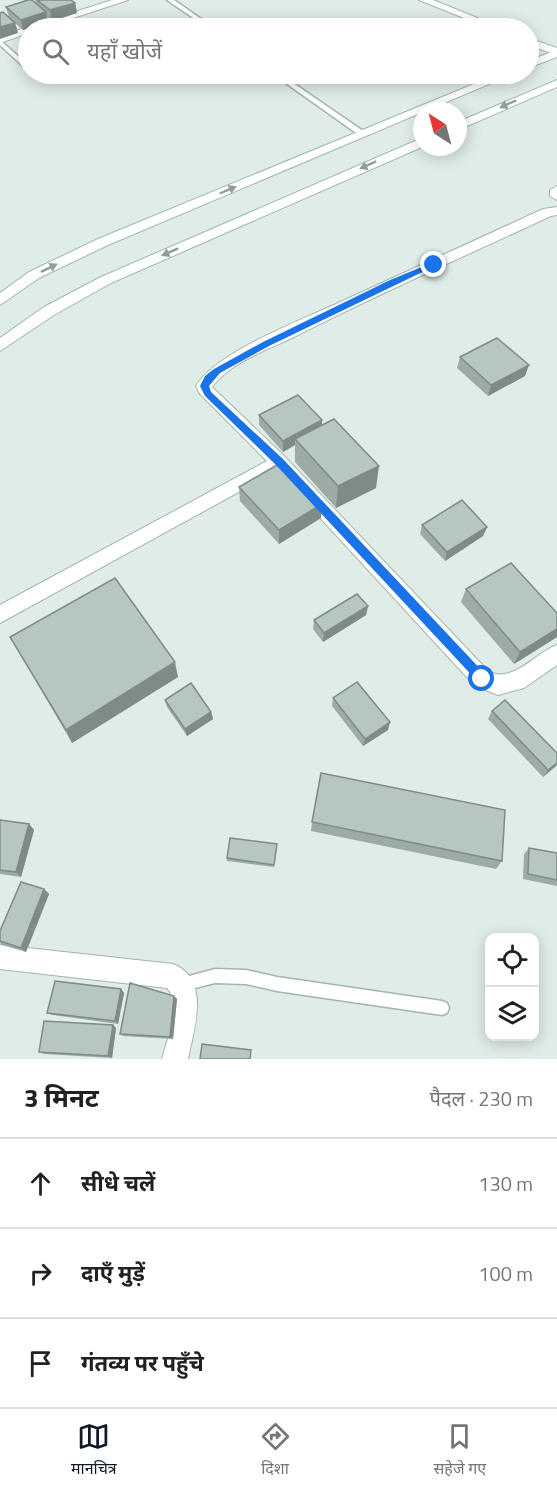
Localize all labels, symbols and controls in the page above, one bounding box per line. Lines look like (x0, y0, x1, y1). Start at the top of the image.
search box (18, 18, 539, 84)
text: यहाँ खोजें (87, 34, 162, 68)
icon: search (39, 35, 72, 68)
one-way arrow (499, 100, 516, 109)
north arrow (413, 102, 467, 156)
one-way arrow (359, 160, 377, 170)
one-way arrow (219, 185, 237, 195)
one-way arrow (162, 247, 179, 256)
route end (420, 251, 446, 277)
one-way arrow (40, 264, 58, 274)
route start (468, 665, 494, 691)
map controls (485, 933, 539, 1041)
button: locate (485, 933, 539, 987)
button: layers (485, 987, 539, 1041)
text: 3 मिनट (24, 1078, 99, 1117)
text: पैदल · 230 m (430, 1083, 533, 1114)
text: सीधे चलें (81, 1166, 155, 1200)
icon: ahead (24, 1167, 57, 1200)
text: 130 m (478, 1168, 533, 1199)
text: दाएँ मुड़ें (81, 1256, 145, 1290)
icon: right (24, 1257, 57, 1290)
text: 100 m (478, 1258, 533, 1289)
text: गंतव्य पर पहुँचे (81, 1346, 204, 1380)
icon: arrive (24, 1347, 57, 1380)
tab: मानचित्र (71, 1420, 117, 1481)
tab: दिशा (259, 1420, 292, 1481)
tab: सहेजे गए (433, 1420, 486, 1481)

